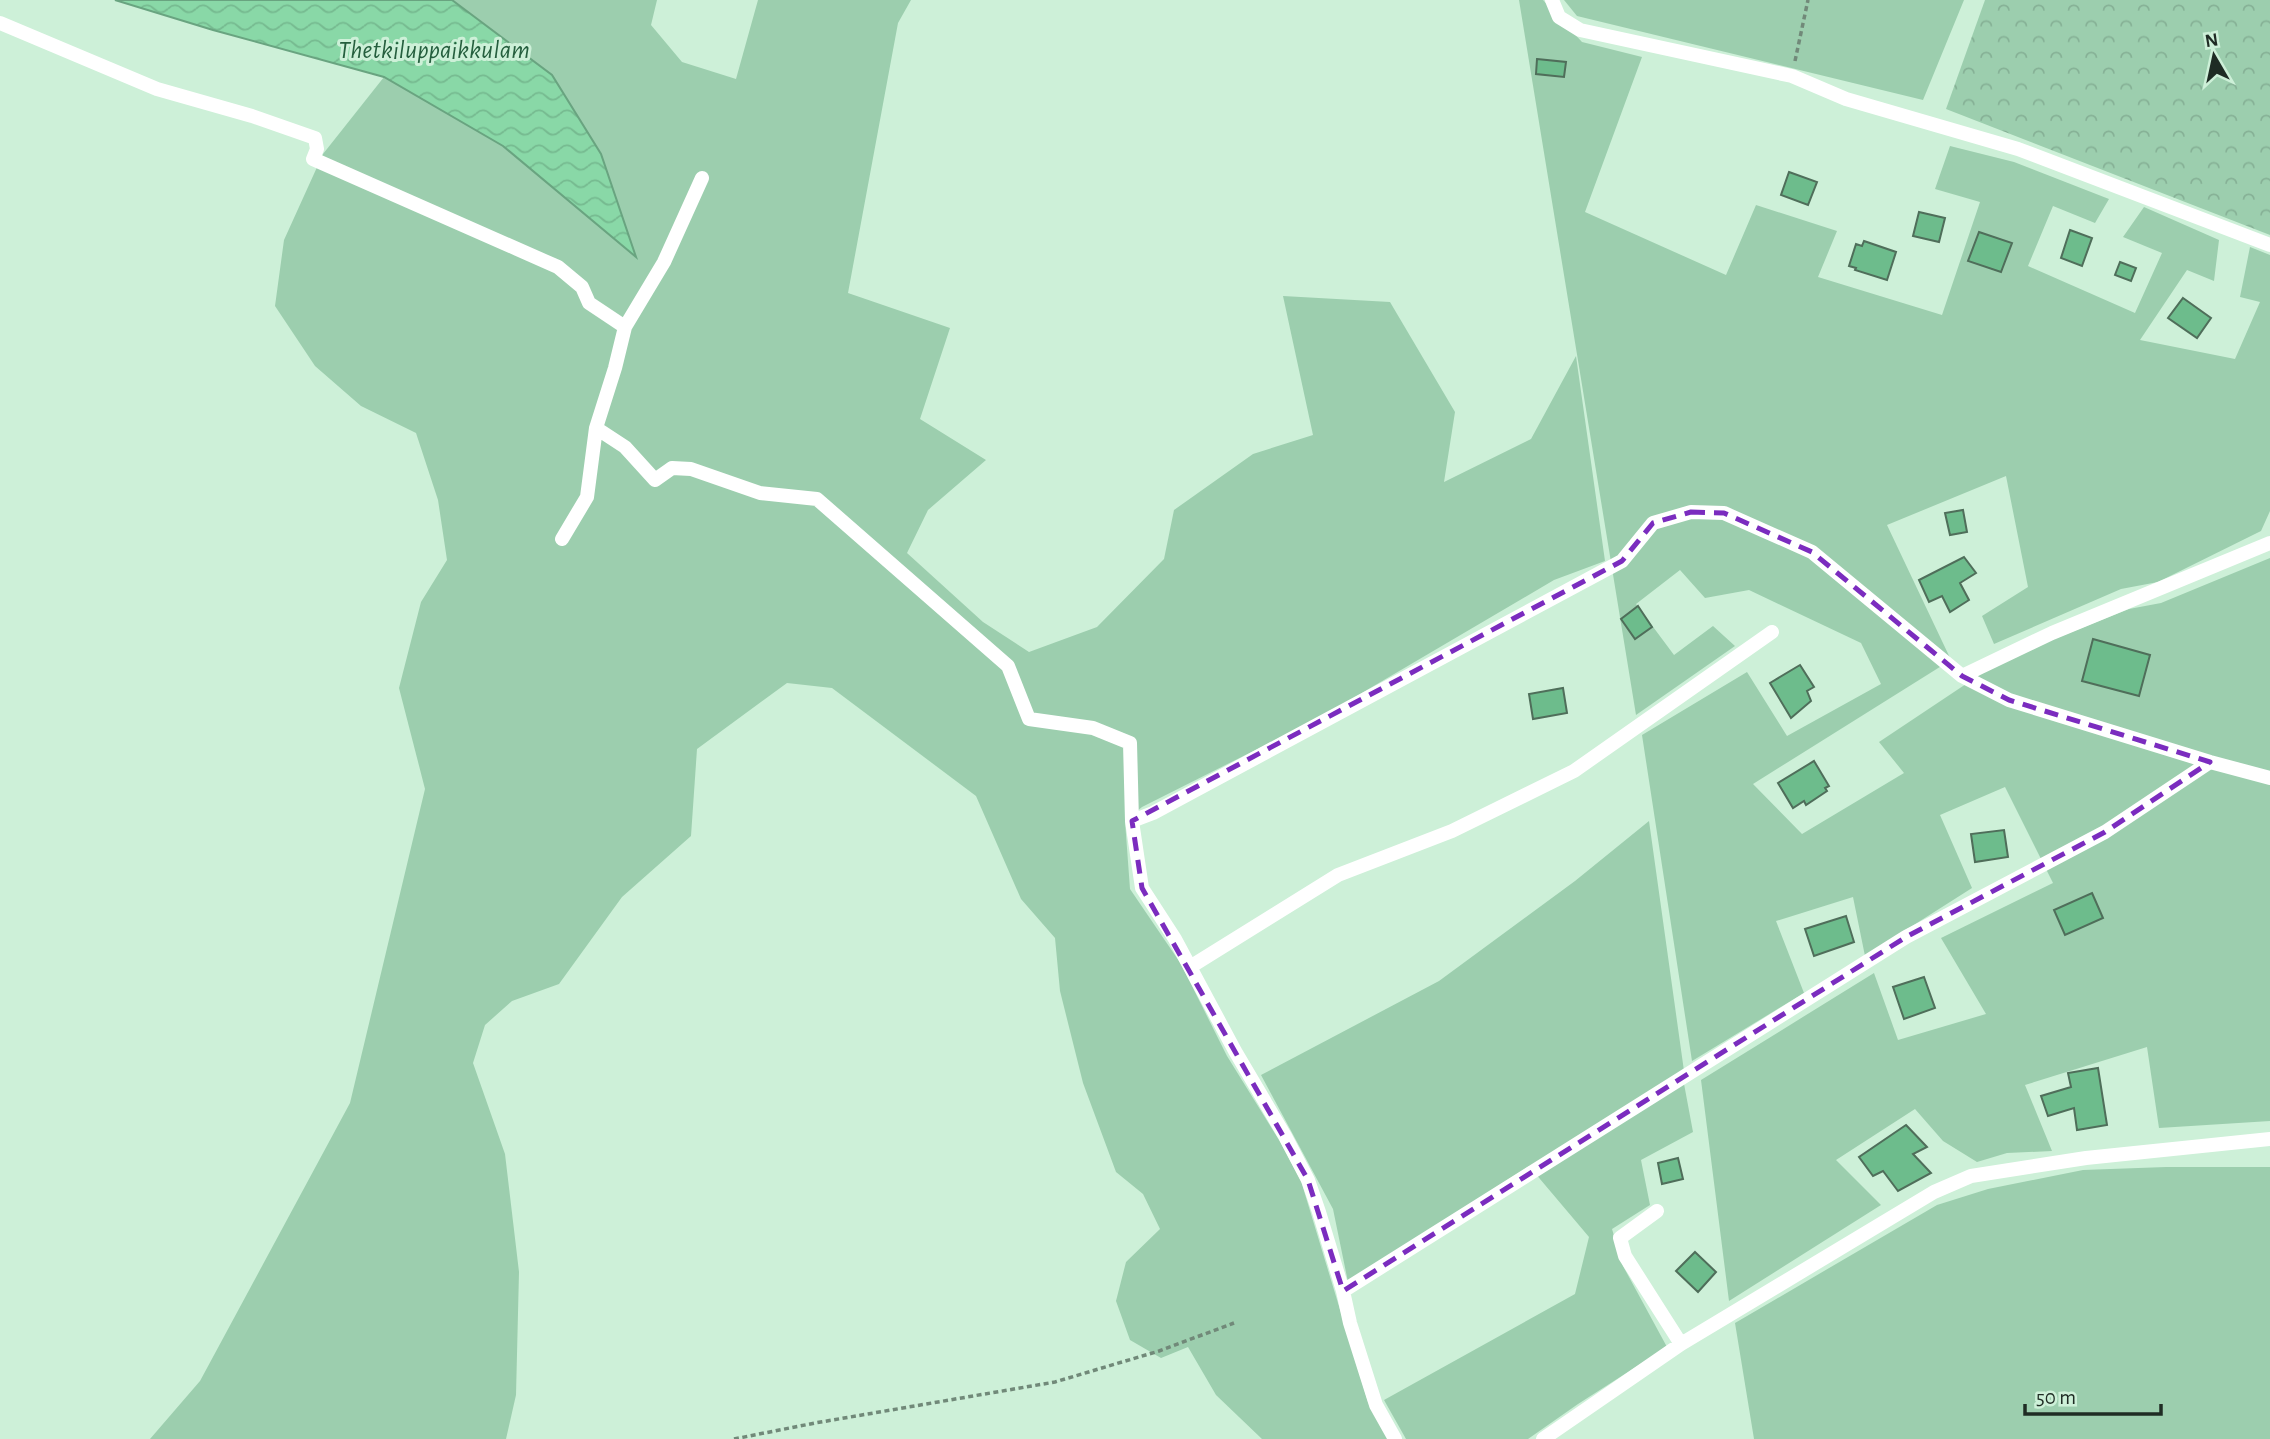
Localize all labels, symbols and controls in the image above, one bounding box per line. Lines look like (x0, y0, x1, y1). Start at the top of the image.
north arrow (2179, 21, 2249, 91)
text: N (2204, 30, 2220, 51)
water label: Thetkiluppaikkulam (338, 37, 530, 63)
scale bar (2025, 1372, 2162, 1416)
text: 50 m (2036, 1387, 2076, 1408)

